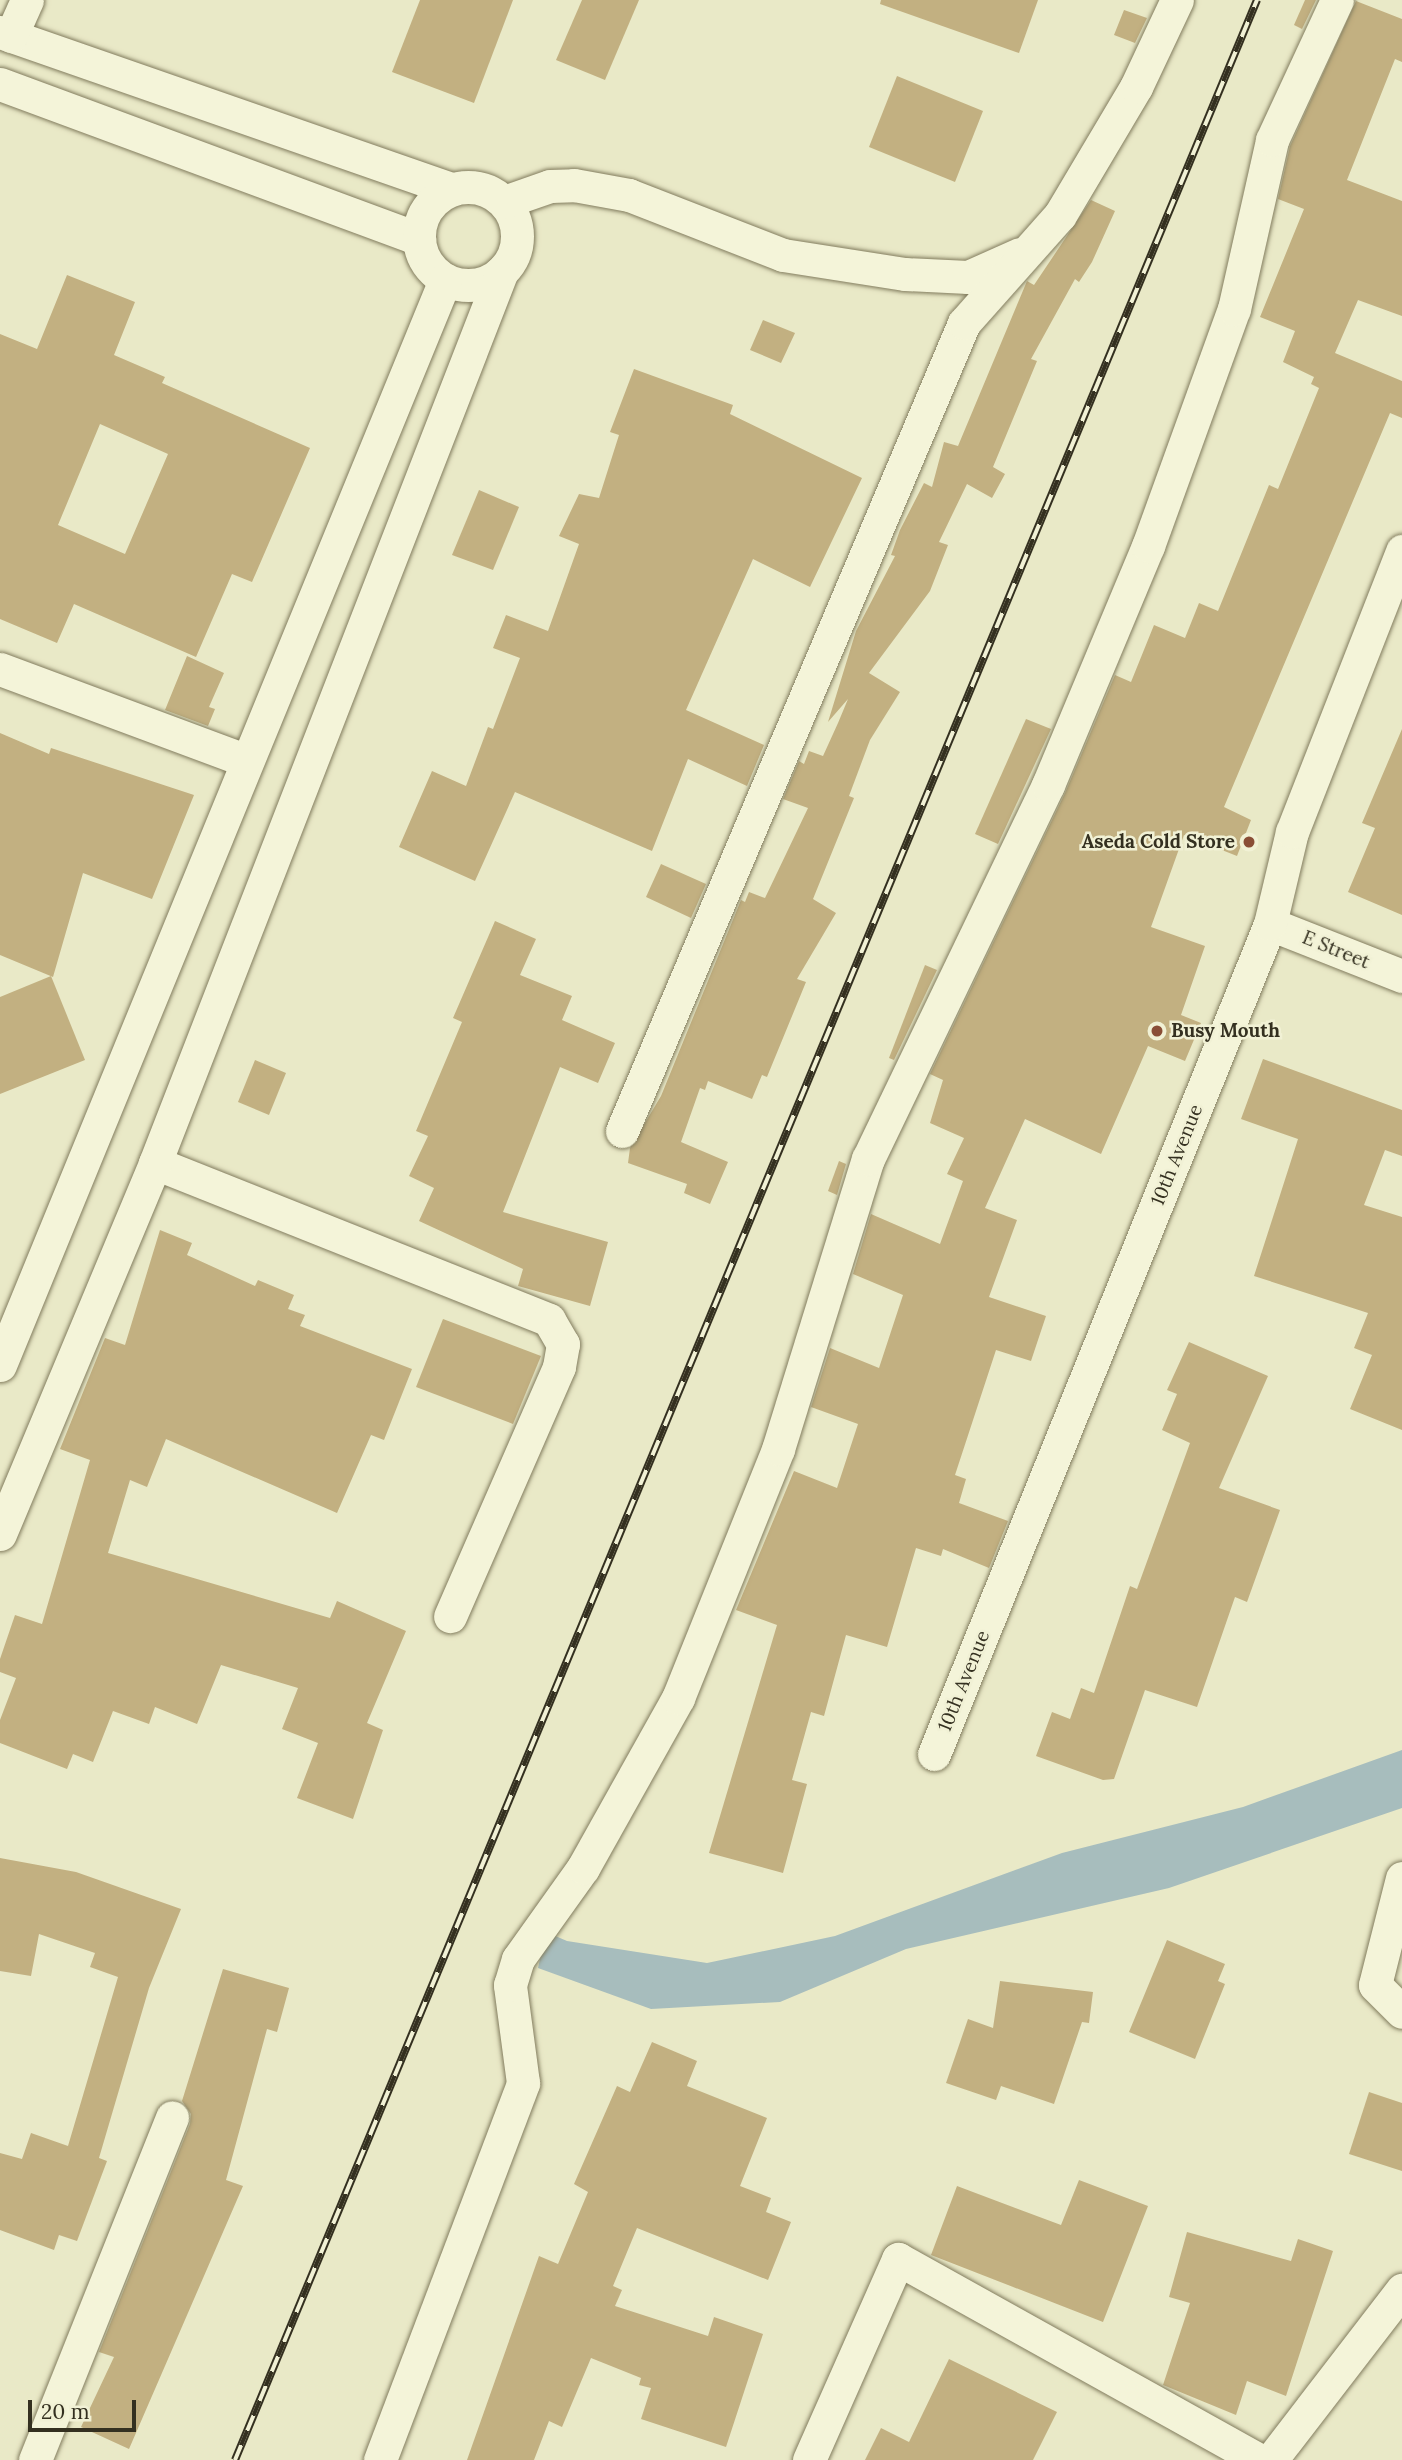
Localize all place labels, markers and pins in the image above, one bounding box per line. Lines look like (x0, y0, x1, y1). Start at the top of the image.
place label: Aseda Cold Store (1082, 831, 1235, 853)
marker: Aseda Cold Store (1241, 834, 1257, 850)
place label: Busy Mouth (1171, 1020, 1280, 1042)
marker: Busy Mouth (1149, 1023, 1165, 1039)

